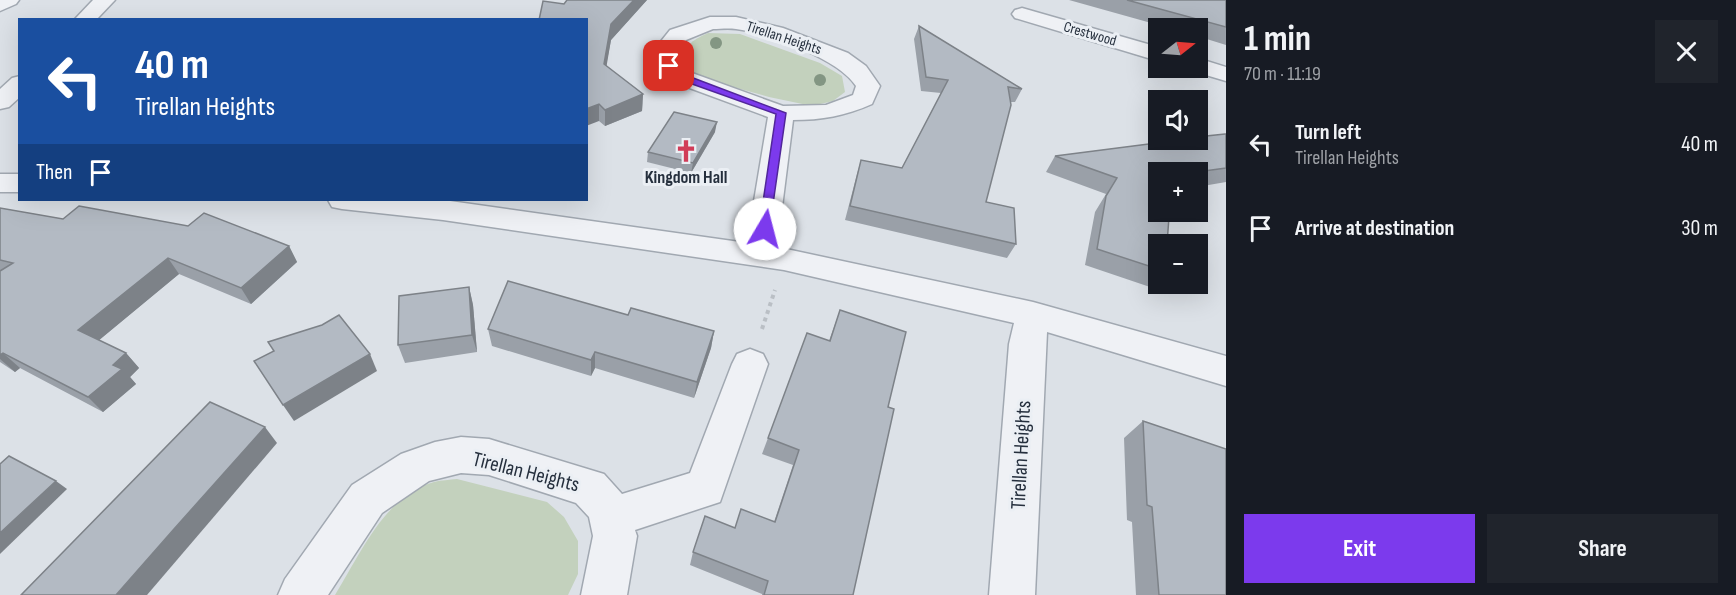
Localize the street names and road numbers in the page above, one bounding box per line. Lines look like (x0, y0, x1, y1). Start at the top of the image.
street label: Tirellan Heights (744, 17, 824, 59)
street label: Crestwood (1061, 17, 1119, 51)
street label: Tirellan Heights (1006, 400, 1036, 510)
street label: Tirellan Heights (470, 447, 582, 497)

